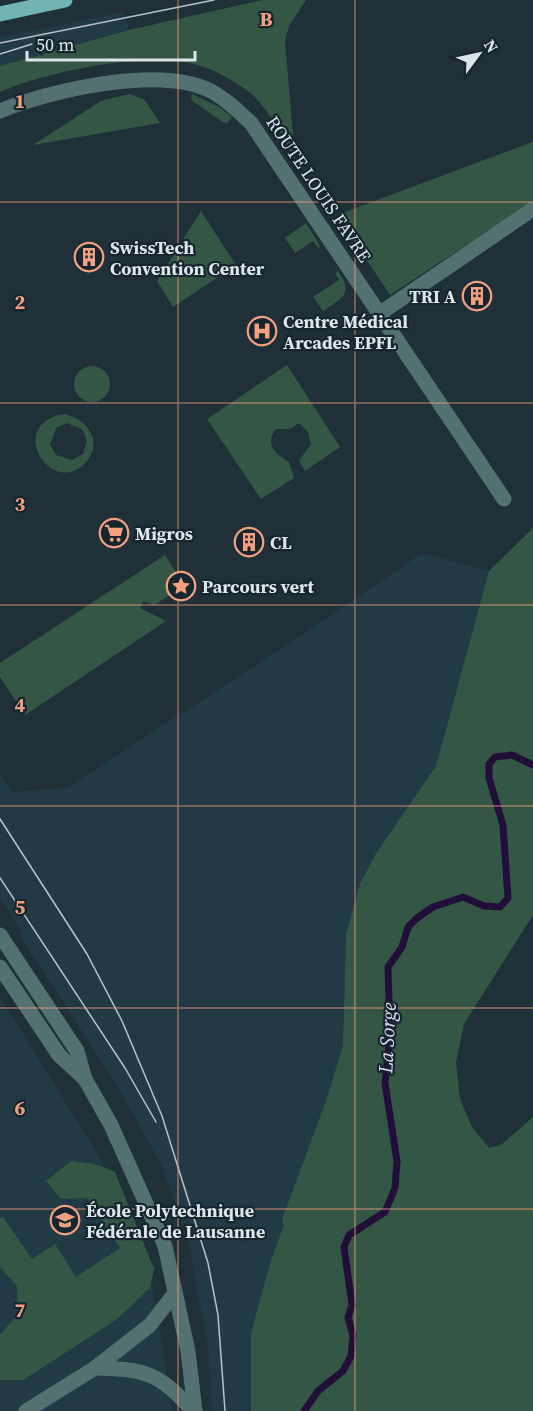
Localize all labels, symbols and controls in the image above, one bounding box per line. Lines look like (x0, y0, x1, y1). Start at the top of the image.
text: B (259, 5, 273, 33)
scale bar (27, 24, 195, 62)
north arrow (449, 24, 509, 84)
text: 50 m (36, 32, 74, 57)
text: N (479, 35, 504, 57)
text: 1 (15, 87, 25, 115)
street label: ROUTE LOUIS FAVRE (261, 111, 377, 267)
place label: SwissTech Convention Center (110, 235, 265, 281)
building icon: SwissTech Convention Center (73, 241, 105, 273)
building icon: TRI A (461, 280, 493, 312)
place label: TRI A (409, 284, 456, 309)
text: 2 (15, 288, 26, 316)
place label: Centre Médical Arcades EPFL (283, 309, 408, 355)
hospital icon: Centre Médical Arcades EPFL (246, 315, 278, 347)
text: 3 (15, 490, 26, 518)
supermarket icon: Migros (98, 517, 130, 549)
place label: Migros (135, 521, 193, 546)
building icon: CL (233, 526, 265, 558)
place label: CL (270, 530, 292, 555)
place icon: Parcours vert (165, 570, 197, 602)
place label: Parcours vert (202, 574, 315, 599)
text: 4 (15, 691, 26, 719)
text: 5 (15, 893, 26, 921)
water label: La Sorge (371, 1002, 403, 1075)
text: 6 (15, 1094, 26, 1122)
place label: École Polytechnique Fédérale de Lausanne (86, 1198, 265, 1244)
school or university icon: École Polytechnique Fédérale de Lausanne (49, 1204, 81, 1236)
text: 7 (15, 1296, 26, 1324)

